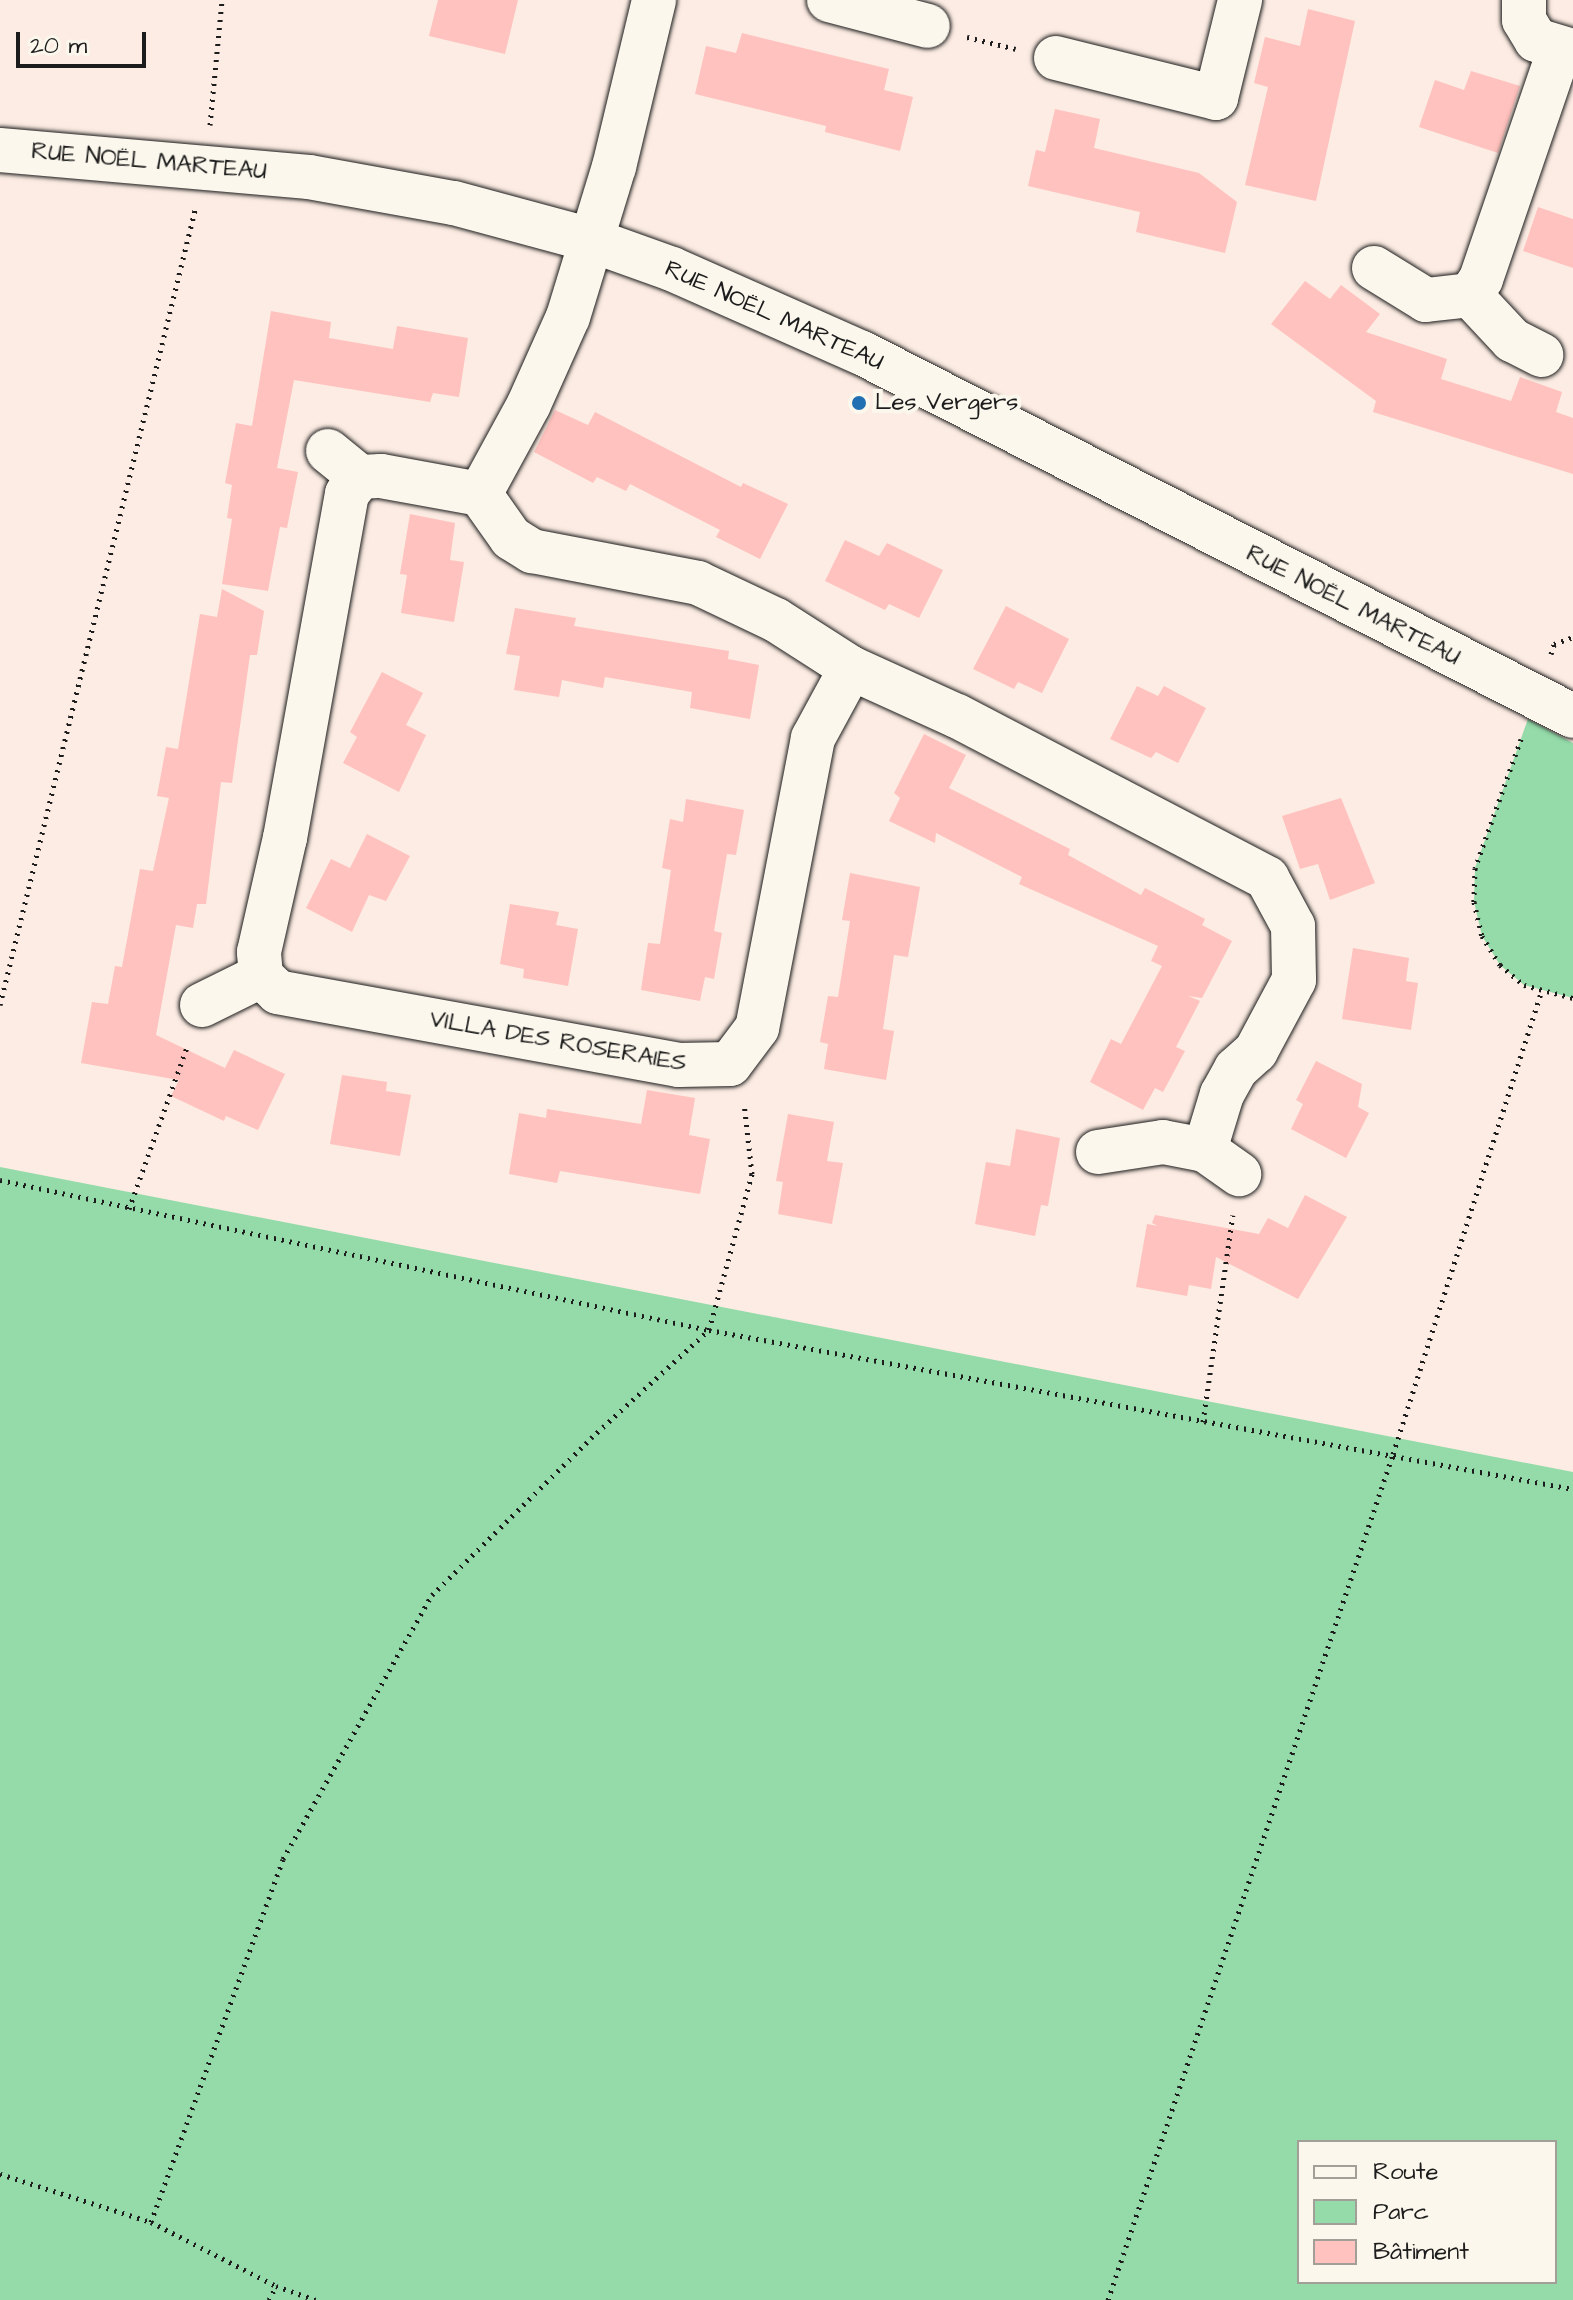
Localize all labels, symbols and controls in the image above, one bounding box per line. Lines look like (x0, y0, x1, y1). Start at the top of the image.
scale bar (20, 16, 150, 66)
text: 20 m (30, 29, 87, 63)
street label: RUE NOËL MARTEAU (30, 137, 268, 187)
street label: RUE NOËL MARTEAU (660, 255, 888, 377)
place label: Les Vergers (875, 389, 1018, 417)
marker: Les Vergers (850, 394, 868, 412)
street label: RUE NOËL MARTEAU (1241, 540, 1465, 672)
street label: VILLA DES ROSERAIES (427, 1005, 689, 1079)
legend (1297, 2140, 1557, 2284)
text: Route (1373, 2155, 1438, 2189)
text: Parc (1373, 2195, 1429, 2229)
text: Bâtiment (1373, 2235, 1469, 2269)

